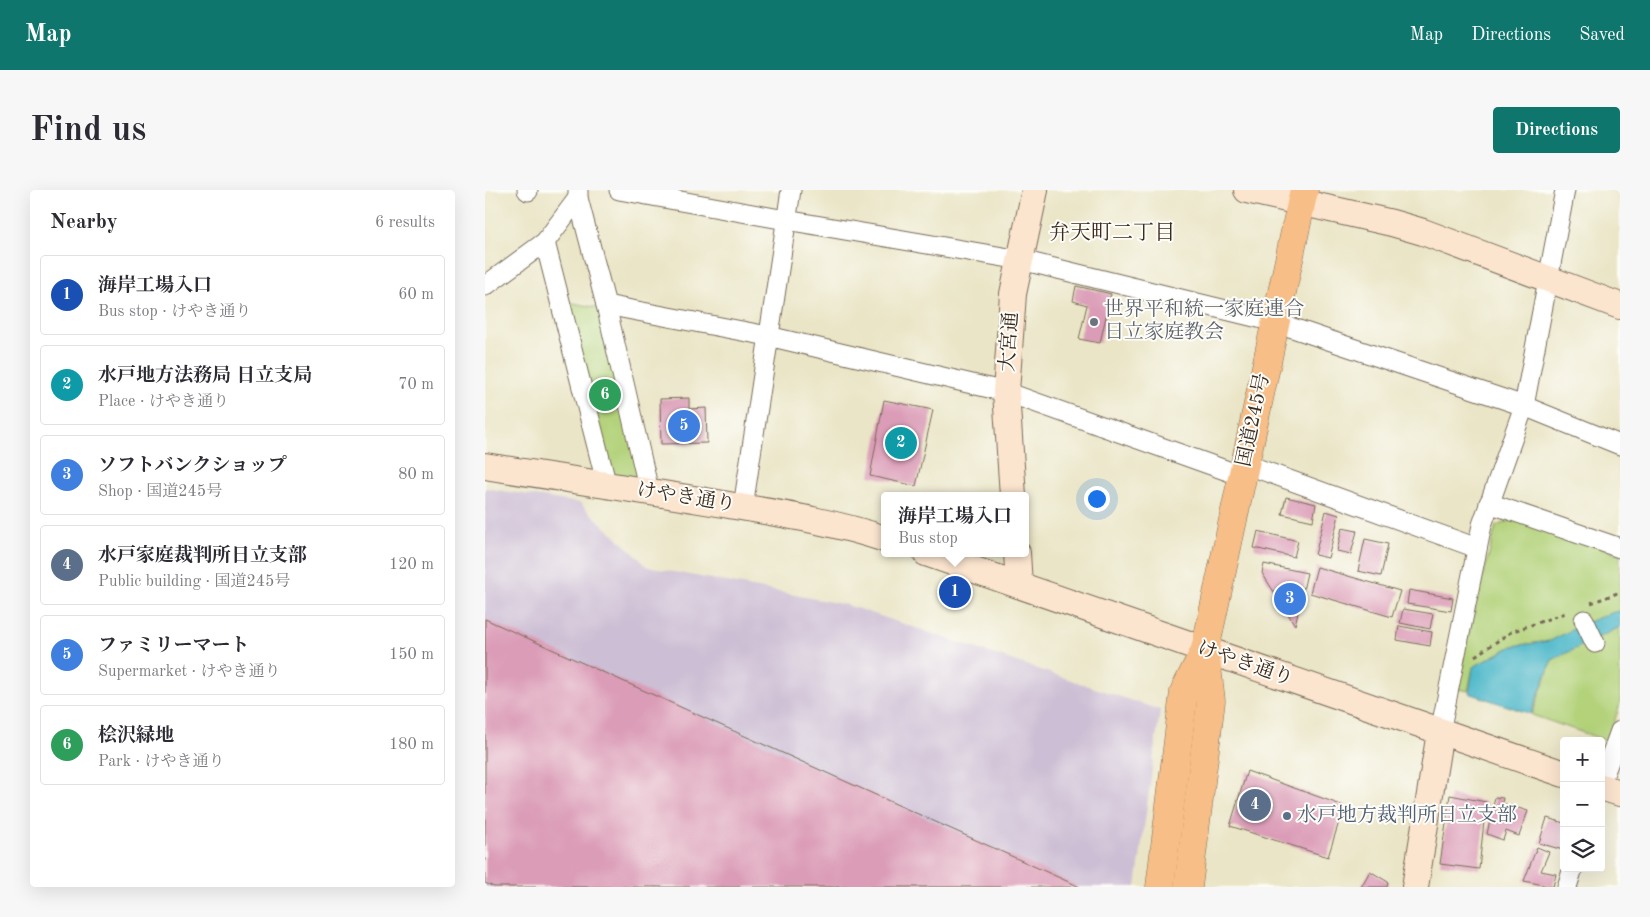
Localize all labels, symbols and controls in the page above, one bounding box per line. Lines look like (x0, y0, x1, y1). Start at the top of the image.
text: Map (25, 23, 72, 47)
text: Map (1410, 26, 1443, 44)
text: Directions (1471, 26, 1551, 44)
text: Saved (1579, 26, 1625, 44)
button: Directions (1493, 107, 1620, 153)
text: Find us (30, 113, 146, 148)
text: Nearby (50, 212, 118, 233)
text: 6 results (375, 215, 435, 231)
district label: 弁天町二丁目 (1049, 221, 1175, 244)
text: 海岸工場入口 (98, 277, 212, 296)
text: 1 (62, 287, 72, 303)
text: 60 m (398, 287, 434, 303)
place label: 世界平和統一家庭連合 日立家庭教会 (1104, 298, 1304, 343)
text: Bus stop · けやき通り (98, 304, 251, 320)
street label: 大宮通 (996, 311, 1022, 373)
marker: 世界平和統一家庭連合 日立家庭教会 (1088, 316, 1100, 328)
text: 水戸地方法務局 日立支局 (98, 367, 312, 386)
street label: 国道245号 (1232, 371, 1274, 468)
pin: 6 (589, 376, 621, 414)
text: 2 (62, 377, 72, 393)
text: 70 m (398, 377, 434, 393)
text: Place · けやき通り (98, 394, 229, 410)
pin: 5 (668, 407, 700, 445)
pin: 2 (885, 424, 917, 462)
text: ソフトバンクショップ (98, 457, 287, 476)
text: 3 (62, 467, 72, 483)
text: 80 m (398, 467, 434, 483)
street label: けやき通り (635, 478, 737, 516)
text: Shop · 国道245号 (98, 484, 222, 500)
your location (1084, 486, 1110, 512)
popup (881, 492, 1029, 557)
text: 海岸工場入口 (898, 508, 1012, 527)
text: Bus stop (898, 531, 958, 547)
text: 水戸家庭裁判所日立支部 (98, 547, 307, 566)
text: 4 (62, 557, 72, 573)
text: 120 m (389, 557, 434, 573)
pin: 1 (939, 573, 971, 611)
text: Public building · 国道245号 (98, 574, 290, 590)
pin: 3 (1274, 580, 1306, 618)
street label: けやき通り (1194, 636, 1296, 690)
text: ファミリーマート (98, 637, 250, 656)
text: 5 (62, 647, 72, 663)
text: 150 m (389, 647, 434, 663)
text: Supermarket · けやき通り (98, 664, 281, 680)
text: 桧沢緑地 (98, 727, 174, 746)
text: 6 (62, 737, 72, 753)
text: 180 m (389, 737, 434, 753)
map controls (1560, 737, 1605, 872)
button: + (1560, 737, 1605, 782)
text: Park · けやき通り (98, 754, 224, 770)
button: − (1560, 782, 1605, 827)
pin: 4 (1239, 786, 1271, 824)
place label: 水戸地方裁判所日立支部 (1297, 804, 1517, 826)
marker: 水戸地方裁判所日立支部 (1281, 810, 1293, 822)
button: layers (1560, 827, 1605, 872)

